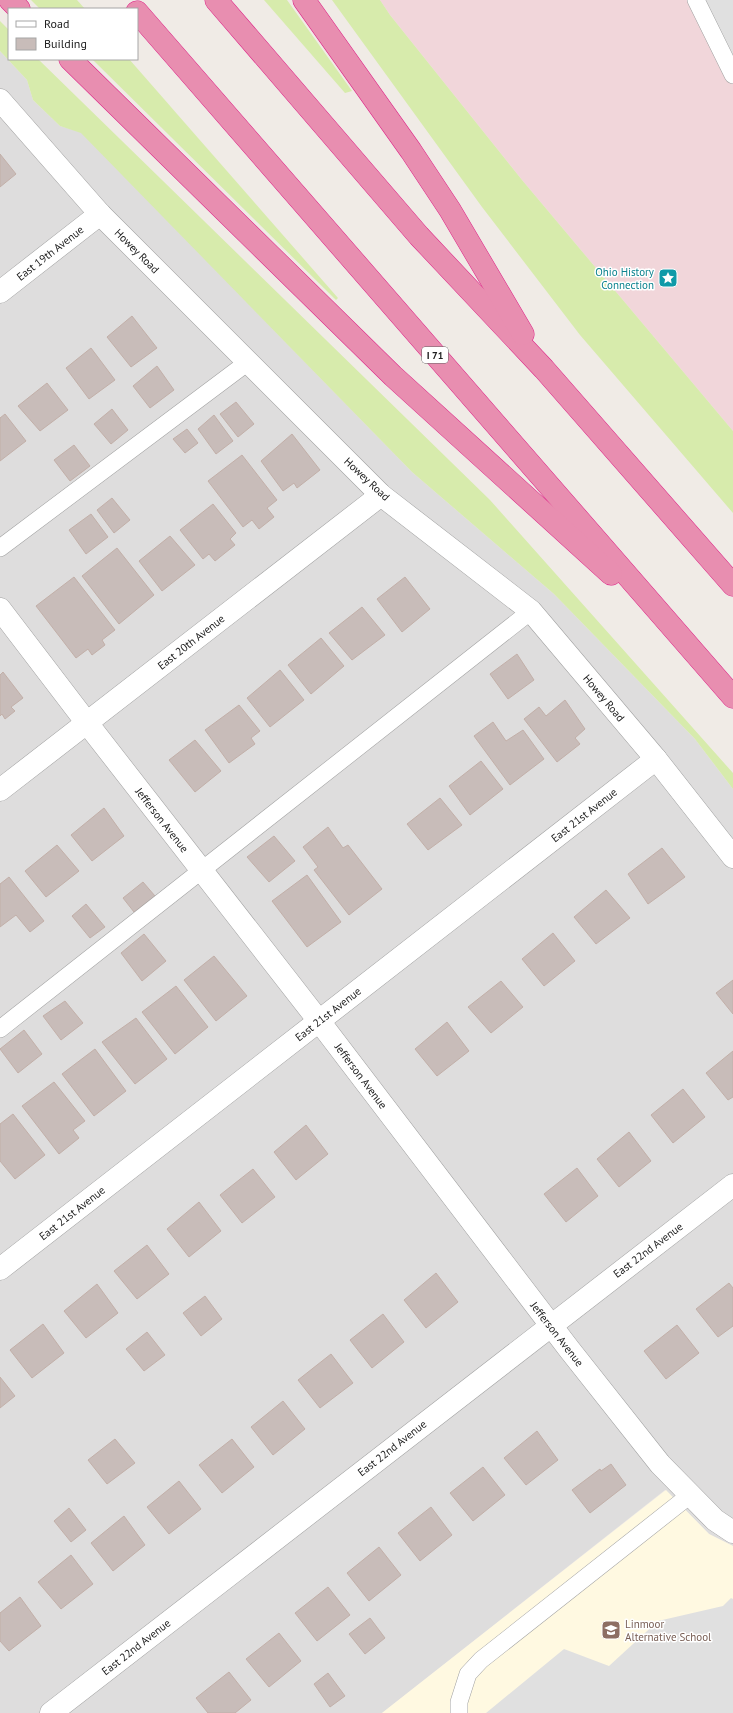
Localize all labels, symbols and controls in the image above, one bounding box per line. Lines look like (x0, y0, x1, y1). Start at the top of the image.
legend (8, 8, 138, 60)
text: Road (44, 16, 69, 31)
text: Building (44, 36, 87, 51)
street label: East 19th Avenue (14, 222, 87, 284)
street label: Howey Road (112, 226, 162, 276)
place label: Ohio History Connection (595, 265, 655, 292)
place icon: Ohio History Connection (657, 267, 679, 289)
road number: I 71 (422, 347, 448, 363)
street label: Howey Road (341, 454, 393, 504)
street label: East 20th Avenue (155, 611, 228, 673)
street label: Howey Road (580, 672, 628, 725)
street label: Jefferson Avenue (132, 784, 192, 856)
street label: East 21st Avenue (548, 785, 620, 845)
street label: East 21st Avenue (292, 984, 364, 1044)
street label: Jefferson Avenue (331, 1040, 390, 1112)
street label: East 21st Avenue (36, 1183, 108, 1243)
street label: East 22nd Avenue (610, 1219, 686, 1281)
street label: Jefferson Avenue (527, 1298, 587, 1370)
street label: East 22nd Avenue (355, 1417, 430, 1479)
street label: East 22nd Avenue (99, 1616, 174, 1678)
place label: Linmoor Alternative School (625, 1617, 712, 1644)
school or university icon: Linmoor Alternative School (600, 1619, 622, 1641)

